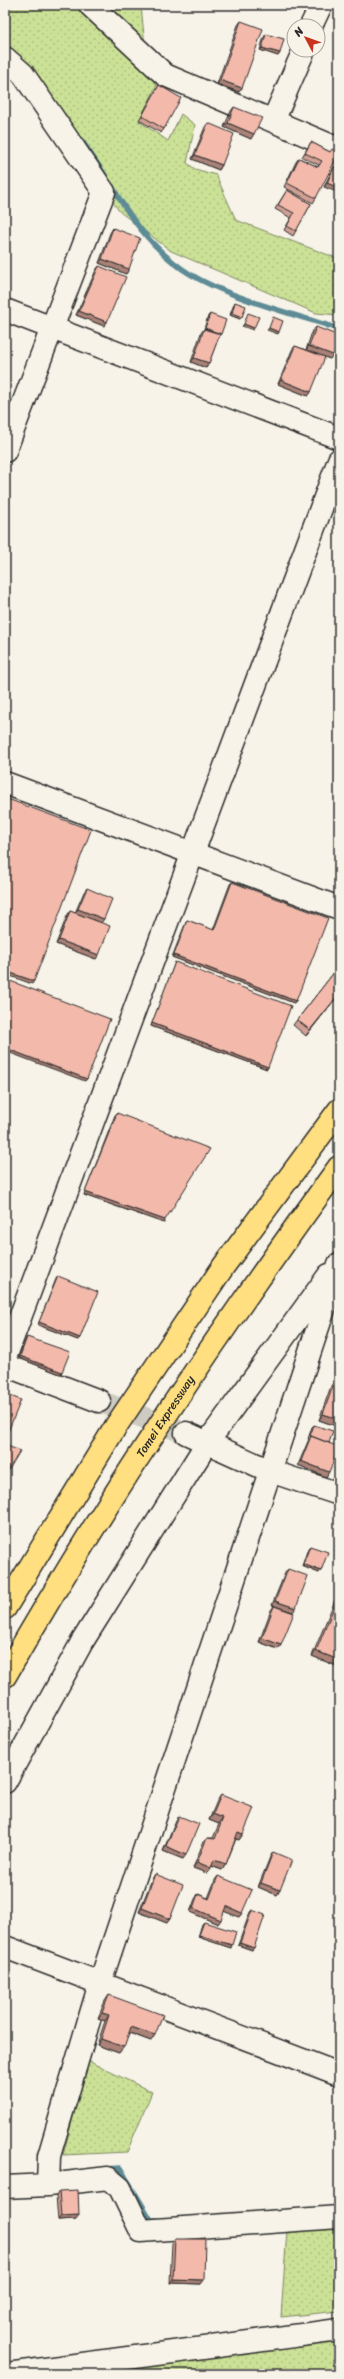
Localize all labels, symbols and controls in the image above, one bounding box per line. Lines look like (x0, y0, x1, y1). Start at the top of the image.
north arrow (286, 18, 326, 58)
text: N (289, 22, 309, 42)
street label: Tomei Expressway (130, 1370, 201, 1462)

